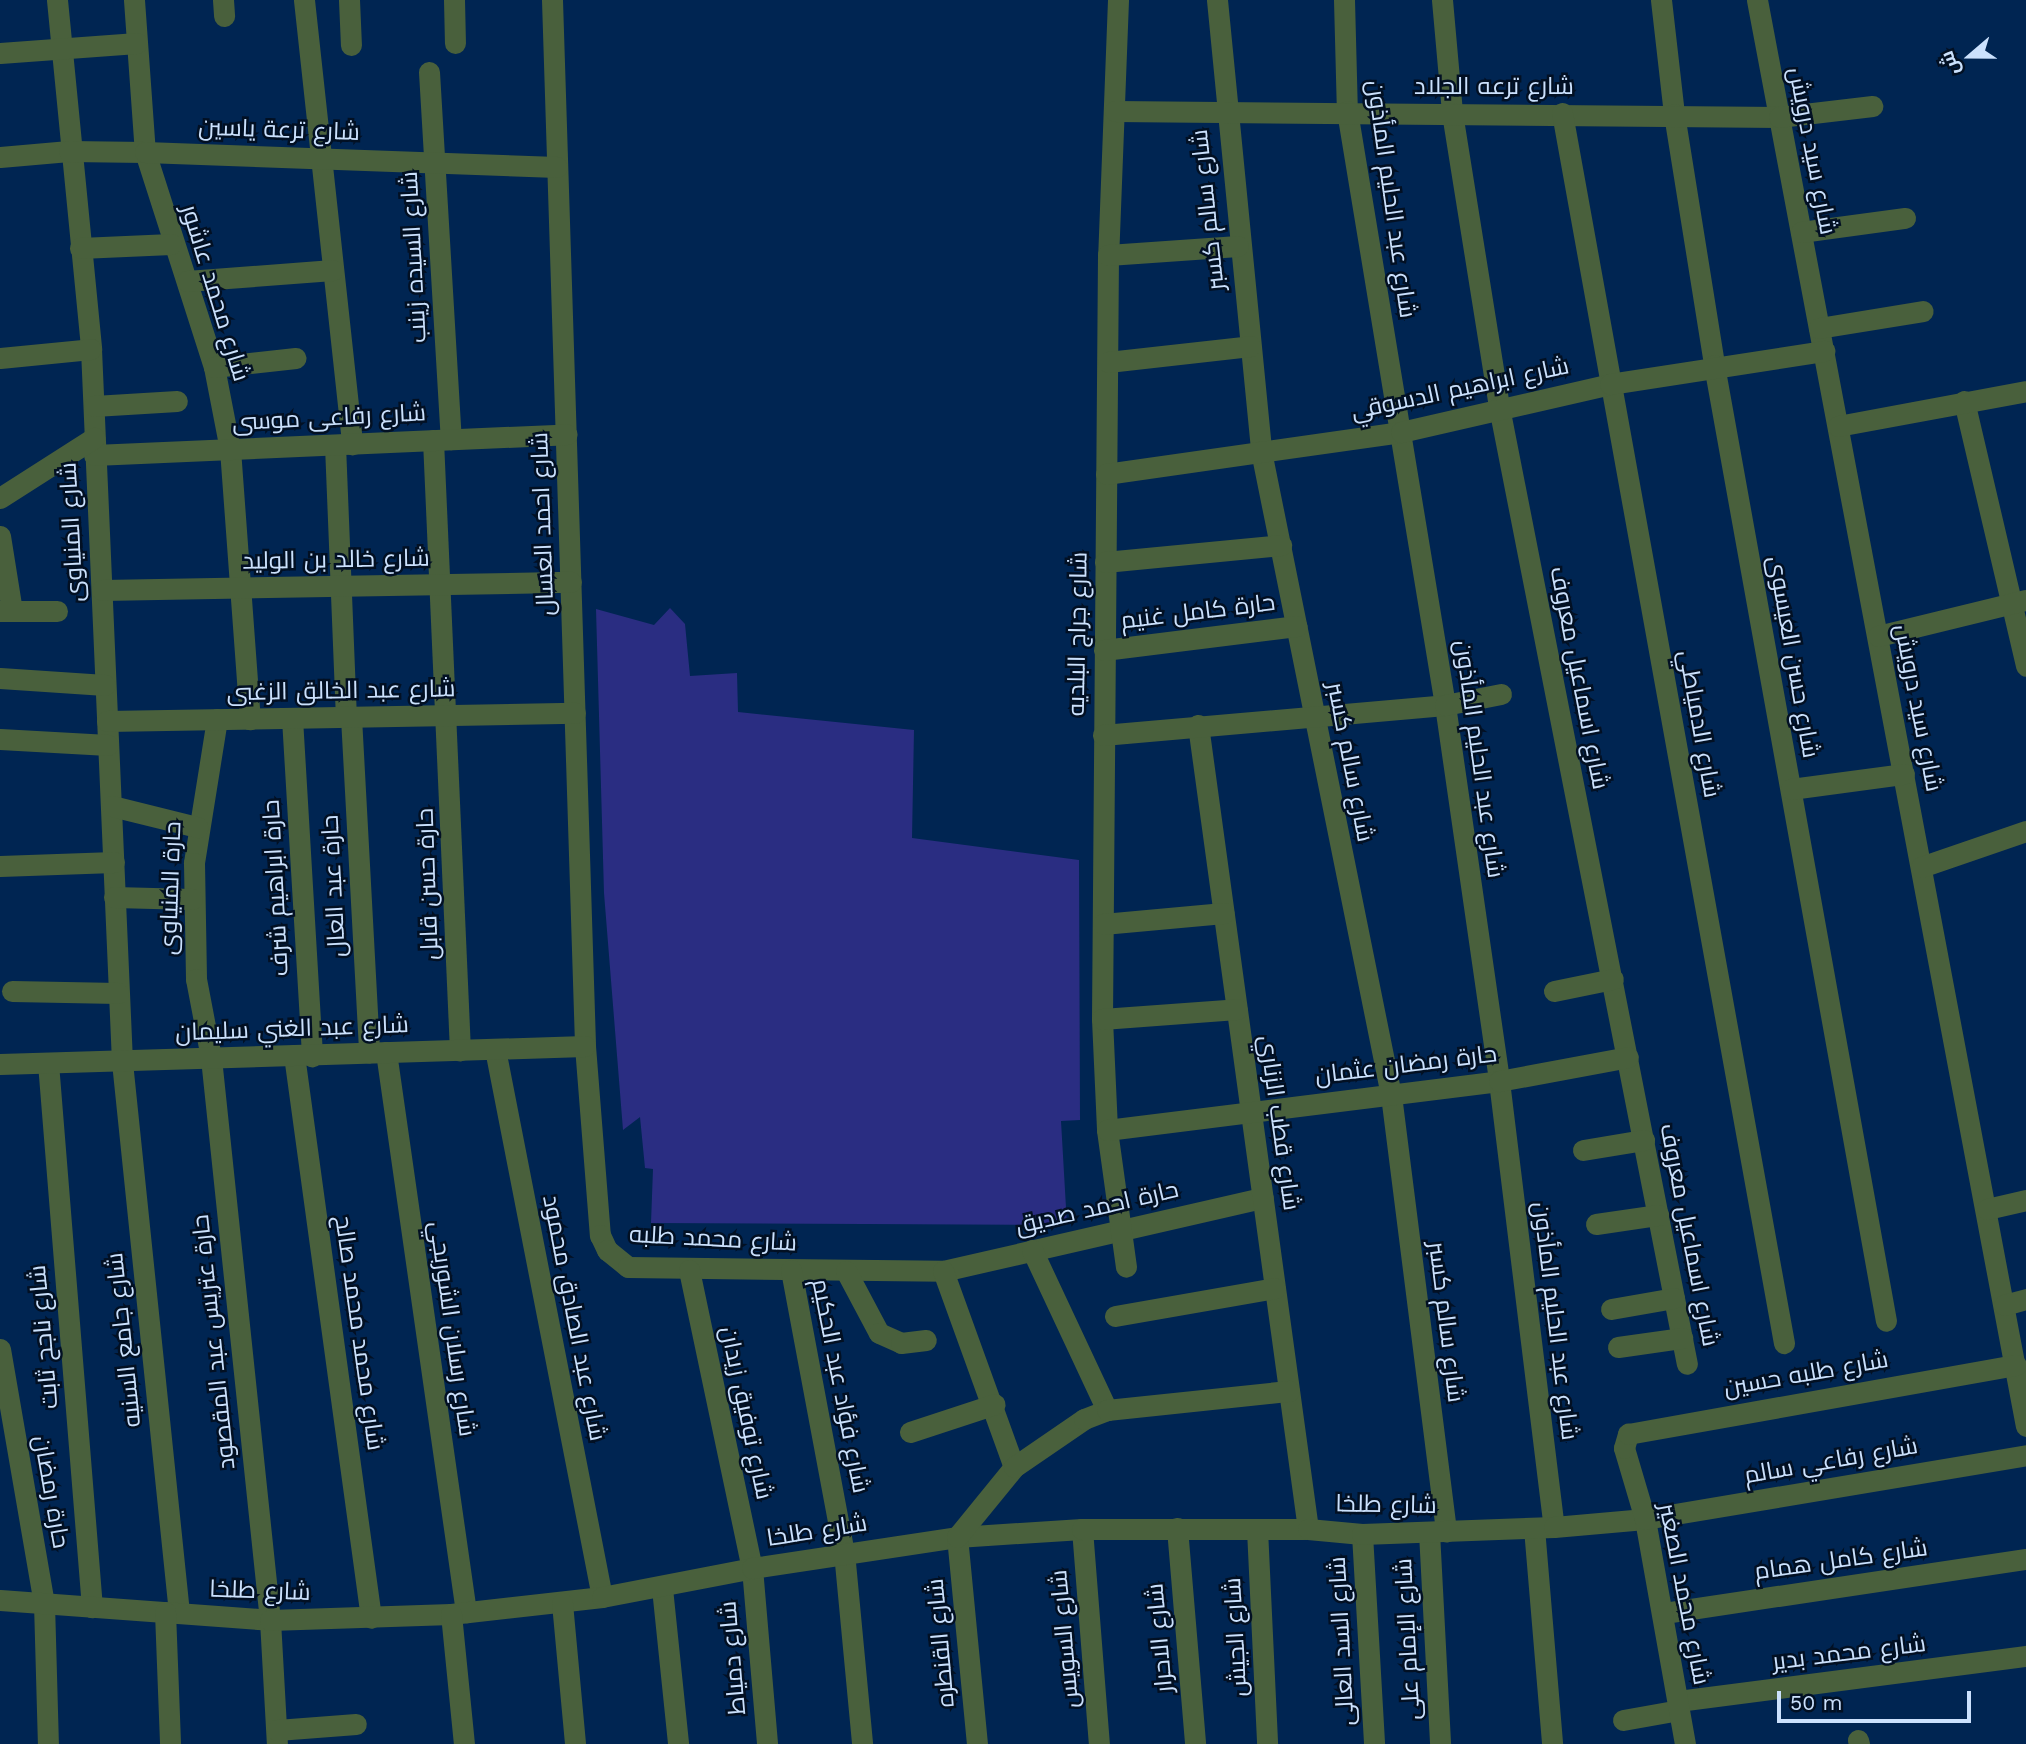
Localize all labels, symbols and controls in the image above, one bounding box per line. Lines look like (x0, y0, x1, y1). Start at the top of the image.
north arrow (1935, 21, 2005, 91)
text: ش (1935, 48, 1965, 79)
street label: شارع سيد درويش (1782, 65, 1842, 237)
street label: شارع ترعه الجلاد (1414, 73, 1574, 101)
street label: شارع عبد الحليم المأذون (1360, 78, 1422, 320)
street label: شارع ترعة ياسين (198, 113, 360, 147)
street label: شارع سالم كسبر (1185, 128, 1231, 292)
street label: شارع السيده زينب (395, 170, 433, 344)
street label: شارع محمد عاشور (174, 201, 256, 385)
street label: شارع ابراهيم الدسوقي (1348, 352, 1572, 426)
street label: شارع رفاعى موسى (231, 399, 427, 437)
street label: شارع احمد العسال (525, 432, 561, 616)
street label: شارع المنياوى (54, 461, 90, 603)
street label: شارع خالد بن الوليد (242, 544, 430, 576)
street label: شارع جراج البلديه (1062, 552, 1094, 716)
street label: شارع حسن العيسوى (1761, 554, 1825, 760)
street label: شارع اسماعيل معروف (1543, 564, 1615, 792)
street label: حارة كامل غنيم (1119, 588, 1277, 636)
street label: شارع سيد درويش (1888, 622, 1948, 794)
street label: شارع عبد الحليم المأذون (1448, 638, 1510, 880)
street label: شارع الدمياطي (1672, 648, 1726, 800)
street label: شارع عبد الخالق الزغبى (226, 675, 456, 707)
street label: شارع سالم كسبر (1320, 680, 1380, 844)
street label: حارة ابراهيم شرف (257, 799, 295, 977)
street label: حارة حسن قابل (411, 807, 445, 961)
street label: حارة عبد العال (316, 814, 352, 958)
street label: حارة المنياوى (154, 821, 188, 955)
street label: شارع عبد الغني سليمان (175, 1011, 409, 1047)
street label: شارع قطب الزناري (1252, 1034, 1306, 1212)
street label: حارة رمضان عثمان (1313, 1040, 1499, 1090)
street label: شارع اسماعيل معروف (1653, 1121, 1725, 1349)
street label: حارة احمد صديق (1013, 1175, 1181, 1241)
street label: شارع عبد الصادق محمود (536, 1193, 612, 1443)
street label: شارع عبد الحليم المأذون (1526, 1200, 1584, 1442)
street label: حارة عتريس عبد المقصود (186, 1213, 242, 1471)
street label: شارع محمد محمد صالح (328, 1213, 390, 1453)
street label: شارع رسلان الشوربجي (423, 1220, 481, 1438)
street label: شارع محمد طلبه (628, 1220, 798, 1258)
street label: شارع سالم كسبر (1422, 1240, 1470, 1404)
street label: شارع جامع السنيه (101, 1251, 147, 1429)
street label: شارع ناجح ثابت (23, 1264, 65, 1410)
street label: شارع فؤاد عبد الحكيم (805, 1276, 875, 1496)
street label: شارع توفيق زيدان (714, 1324, 778, 1502)
street label: شارع طلبه حسين (1721, 1345, 1891, 1403)
street label: شارع رفاعي سالم (1742, 1432, 1920, 1490)
street label: حارة رمضان (27, 1433, 75, 1551)
street label: شارع طلخا (1335, 1490, 1437, 1520)
street label: شارع محمد الصغير (1652, 1501, 1716, 1687)
street label: شارع طلخا (765, 1509, 869, 1553)
street label: شارع كامل همام (1753, 1534, 1929, 1586)
street label: شارع السد العالى (1323, 1556, 1361, 1726)
street label: شارع الإمام على (1389, 1557, 1427, 1721)
street label: شارع السويس (1045, 1569, 1085, 1709)
street label: شارع طلخا (209, 1575, 311, 1607)
street label: شارع القنطره (921, 1577, 961, 1709)
street label: شارع الجيش (1219, 1577, 1253, 1697)
street label: شارع الاحرار (1141, 1582, 1179, 1694)
street label: شارع دمياط (714, 1600, 752, 1716)
street label: شارع محمد بدير (1771, 1629, 1927, 1677)
scale bar (1781, 1678, 1975, 1722)
text: 50 m (1790, 1690, 1842, 1715)

